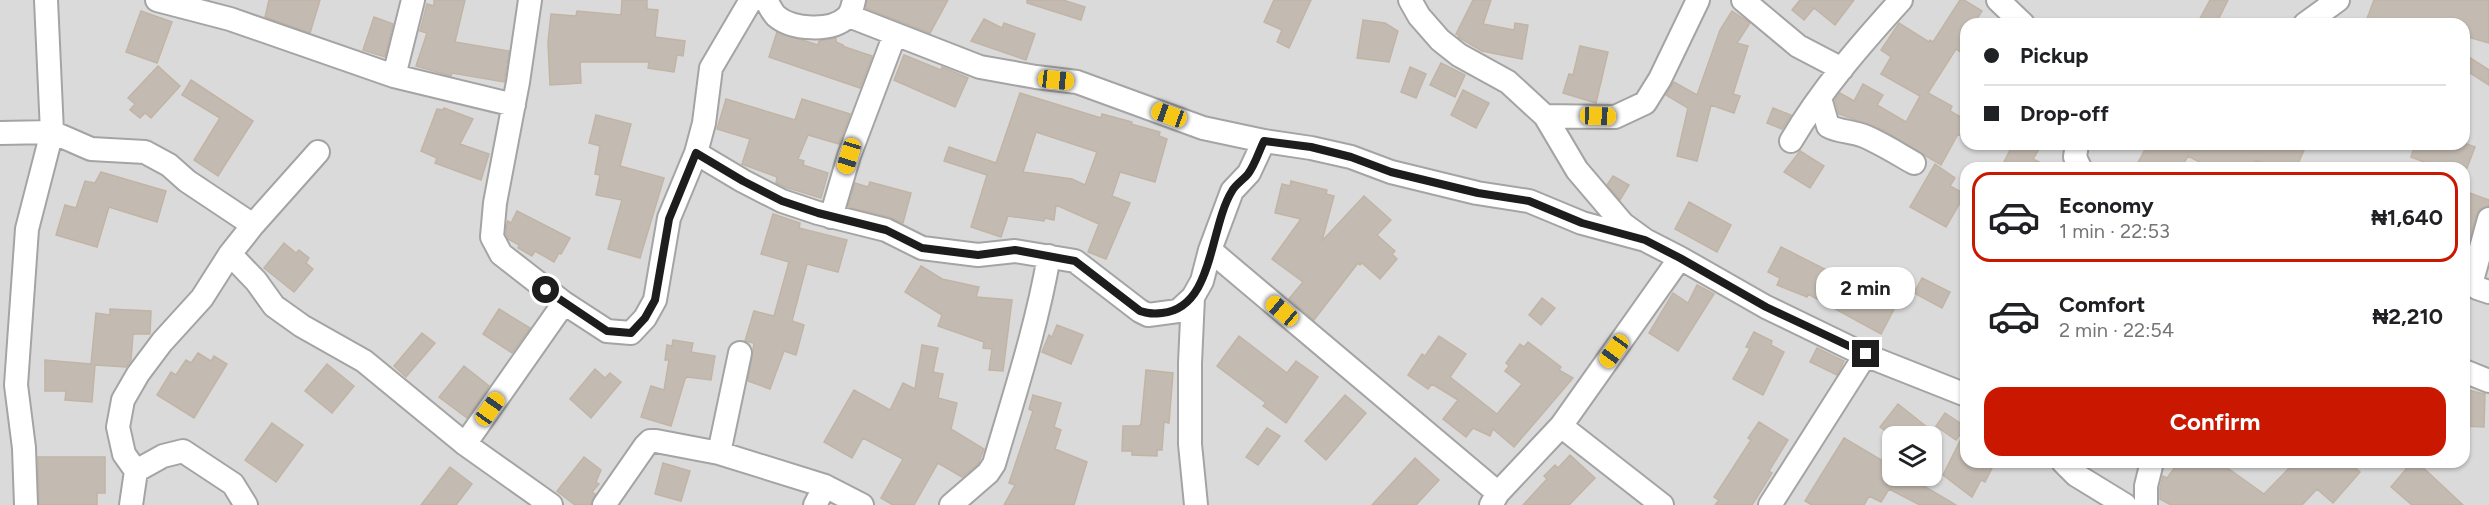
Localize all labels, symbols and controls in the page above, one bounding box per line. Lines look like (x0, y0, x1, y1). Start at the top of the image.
text: Pickup (2020, 42, 2089, 69)
car (1037, 69, 1075, 91)
car (1149, 100, 1189, 130)
text: Drop-off (2020, 100, 2109, 127)
car (1580, 106, 1616, 126)
car (835, 136, 863, 176)
icon: car (1987, 190, 2041, 244)
text: Economy (2059, 192, 2154, 219)
text: ₦1,640 (2371, 204, 2443, 231)
text: 1 min · 22:53 (2059, 219, 2170, 243)
callout: 2 min (1816, 267, 1916, 309)
route start (532, 276, 559, 303)
text: 2 min (1840, 276, 1891, 300)
icon: car (1987, 289, 2041, 343)
text: Comfort (2059, 291, 2145, 318)
car (1262, 293, 1302, 329)
text: ₦2,210 (2372, 303, 2443, 330)
text: 2 min · 22:54 (2059, 318, 2174, 342)
car (1596, 331, 1632, 371)
route end (1852, 340, 1879, 367)
button: Confirm (1984, 387, 2446, 456)
car (472, 389, 508, 429)
map controls (1882, 426, 1942, 486)
button: layers (1882, 426, 1942, 486)

